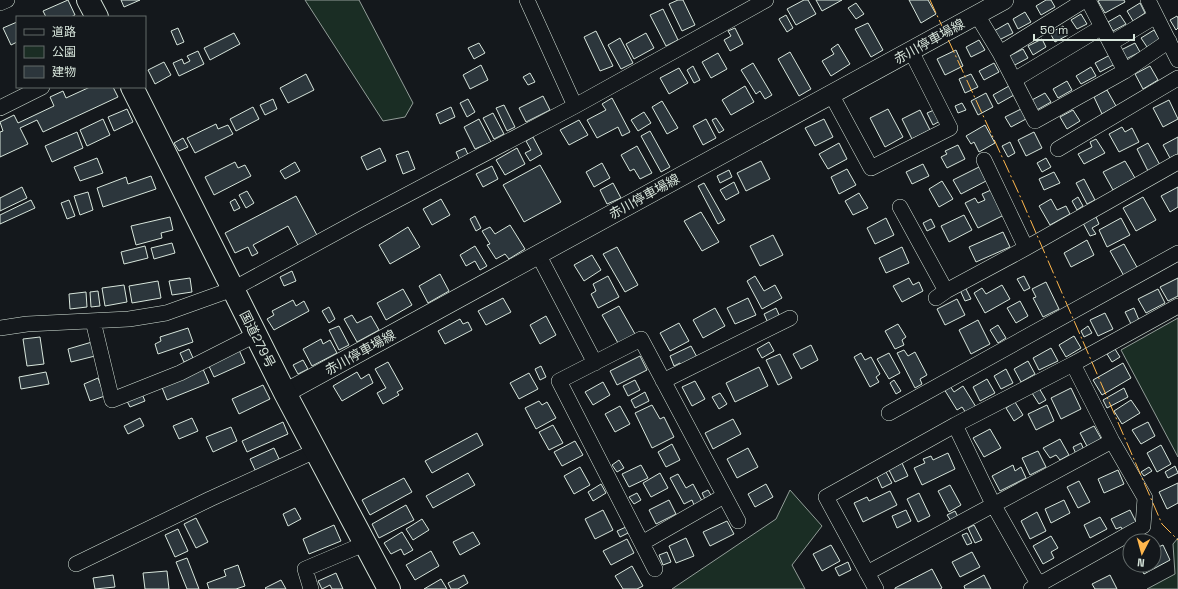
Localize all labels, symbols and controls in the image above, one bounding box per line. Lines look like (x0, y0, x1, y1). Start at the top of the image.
street label: 赤川停車場線 (891, 15, 967, 68)
legend (16, 16, 146, 88)
scale bar (1034, 16, 1134, 42)
text: 50 m (1040, 22, 1068, 38)
text: 道路 (52, 24, 76, 40)
text: 公園 (52, 44, 76, 60)
text: 建物 (52, 64, 76, 80)
street label: 赤川停車場線 (606, 170, 682, 223)
street label: 国道279号 (236, 308, 279, 371)
street label: 赤川停車場線 (322, 326, 398, 379)
north arrow (1122, 533, 1162, 573)
text: N (1137, 556, 1145, 570)

